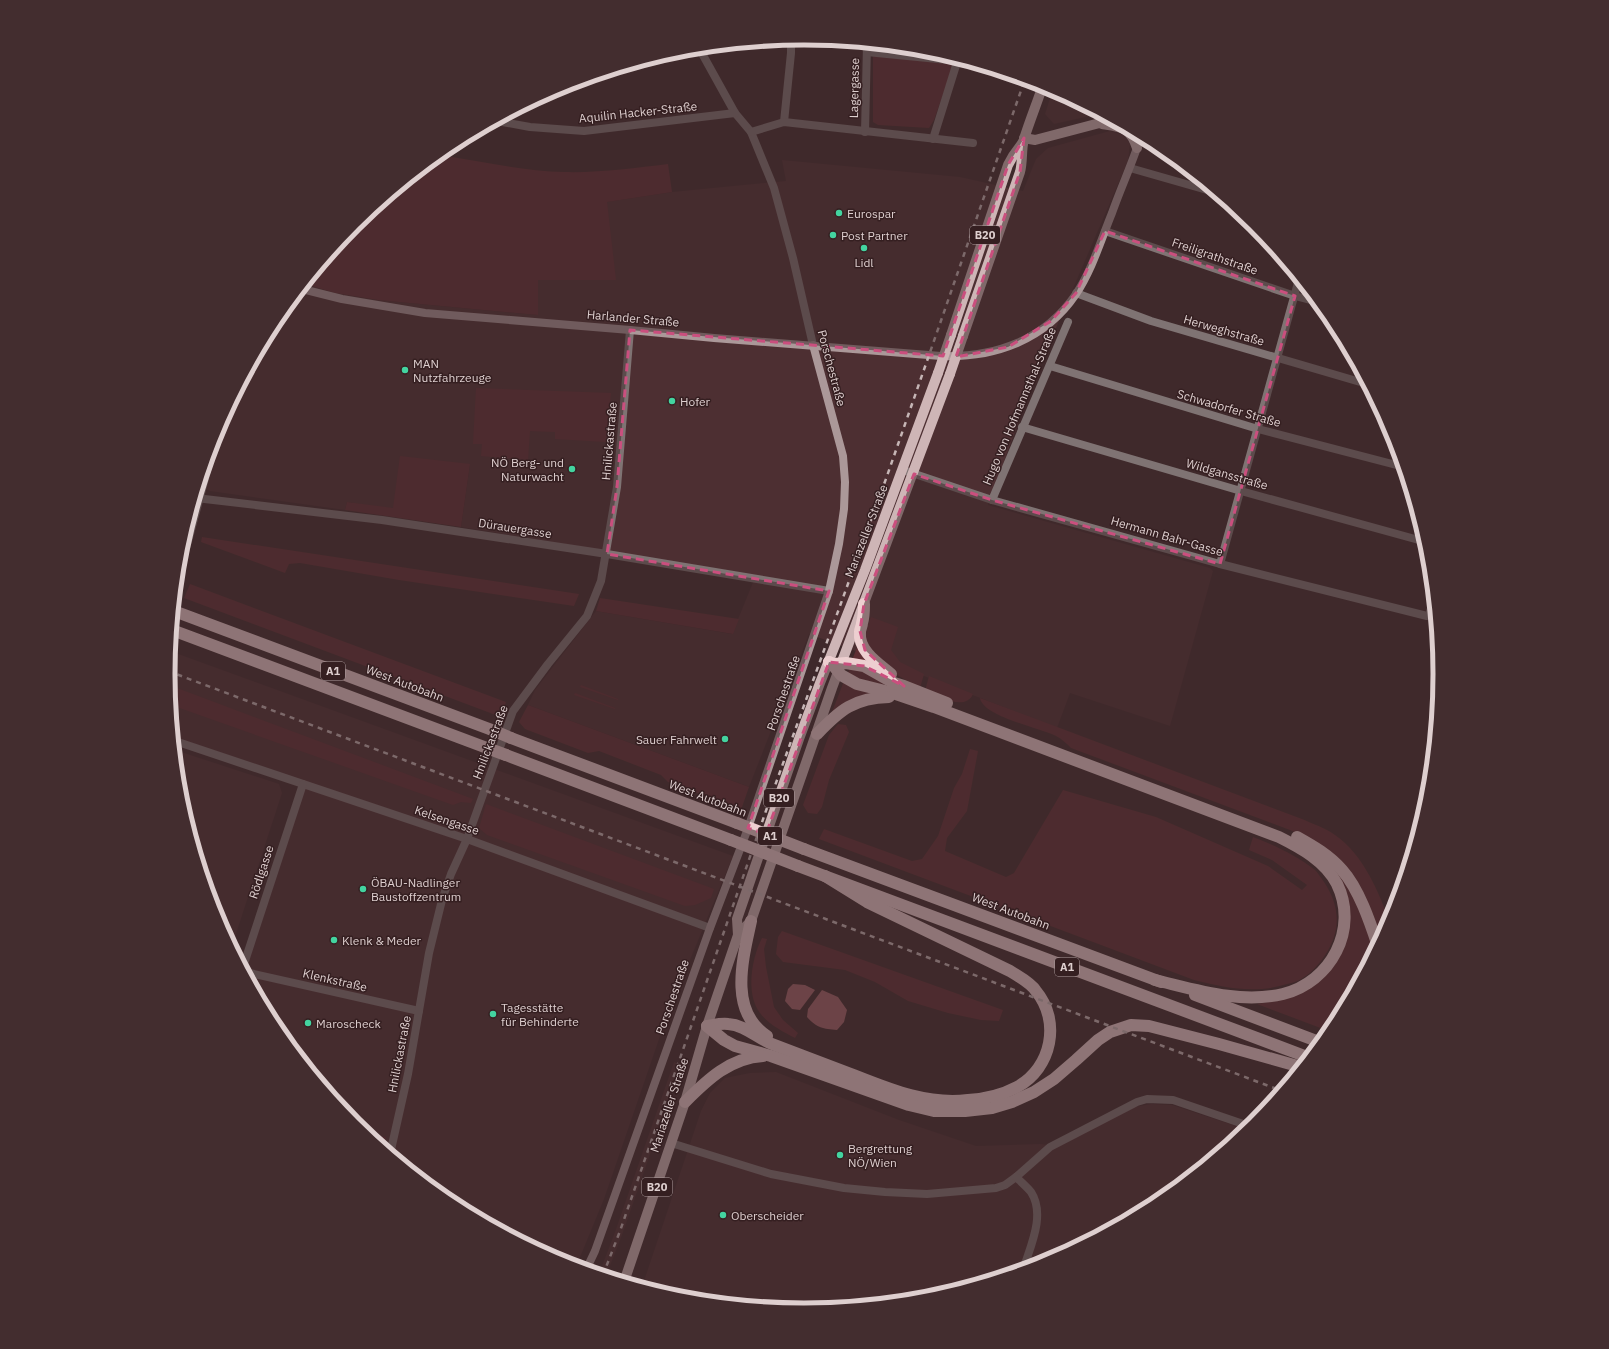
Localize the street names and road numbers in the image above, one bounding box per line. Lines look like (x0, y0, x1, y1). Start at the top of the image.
street label: Lagergasse (846, 57, 862, 118)
street label: Aquilin Hacker-Straße (578, 98, 698, 126)
road number: B20 (970, 226, 1000, 244)
street label: Freiligrathstraße (1170, 234, 1260, 278)
street label: Harlander Straße (586, 306, 680, 330)
street label: Herweghstraße (1182, 311, 1267, 349)
street label: Hugo von Hofmannsthal-Straße (979, 324, 1059, 487)
street label: Porschestraße (815, 328, 850, 408)
street label: Schwadorfer Straße (1175, 386, 1283, 430)
street label: Hnilickastraße (598, 401, 620, 481)
street label: Wildgansstraße (1184, 455, 1270, 493)
street label: Mariazeller Straße (841, 482, 891, 580)
street label: Hermann Bahr-Gasse (1109, 513, 1225, 559)
street label: Dürauergasse (477, 515, 553, 541)
street label: Porschestraße (763, 653, 803, 733)
street label: West Autobahn (364, 661, 446, 705)
road number: A1 (321, 662, 345, 680)
street label: Hnilickastraße (469, 702, 511, 781)
street label: West Autobahn (667, 776, 749, 820)
road number: B20 (764, 789, 794, 807)
street label: Kelsengasse (413, 802, 482, 838)
road number: A1 (758, 827, 782, 845)
street label: Rödlgasse (245, 843, 277, 901)
street label: West Autobahn (970, 889, 1052, 933)
street label: Porschestraße (652, 957, 692, 1037)
road number: A1 (1055, 958, 1079, 976)
street label: Klenkstraße (301, 965, 369, 995)
street label: Hnilickastraße (384, 1014, 414, 1094)
street label: Mariazeller Straße (647, 1055, 691, 1154)
road number: B20 (642, 1178, 672, 1196)

